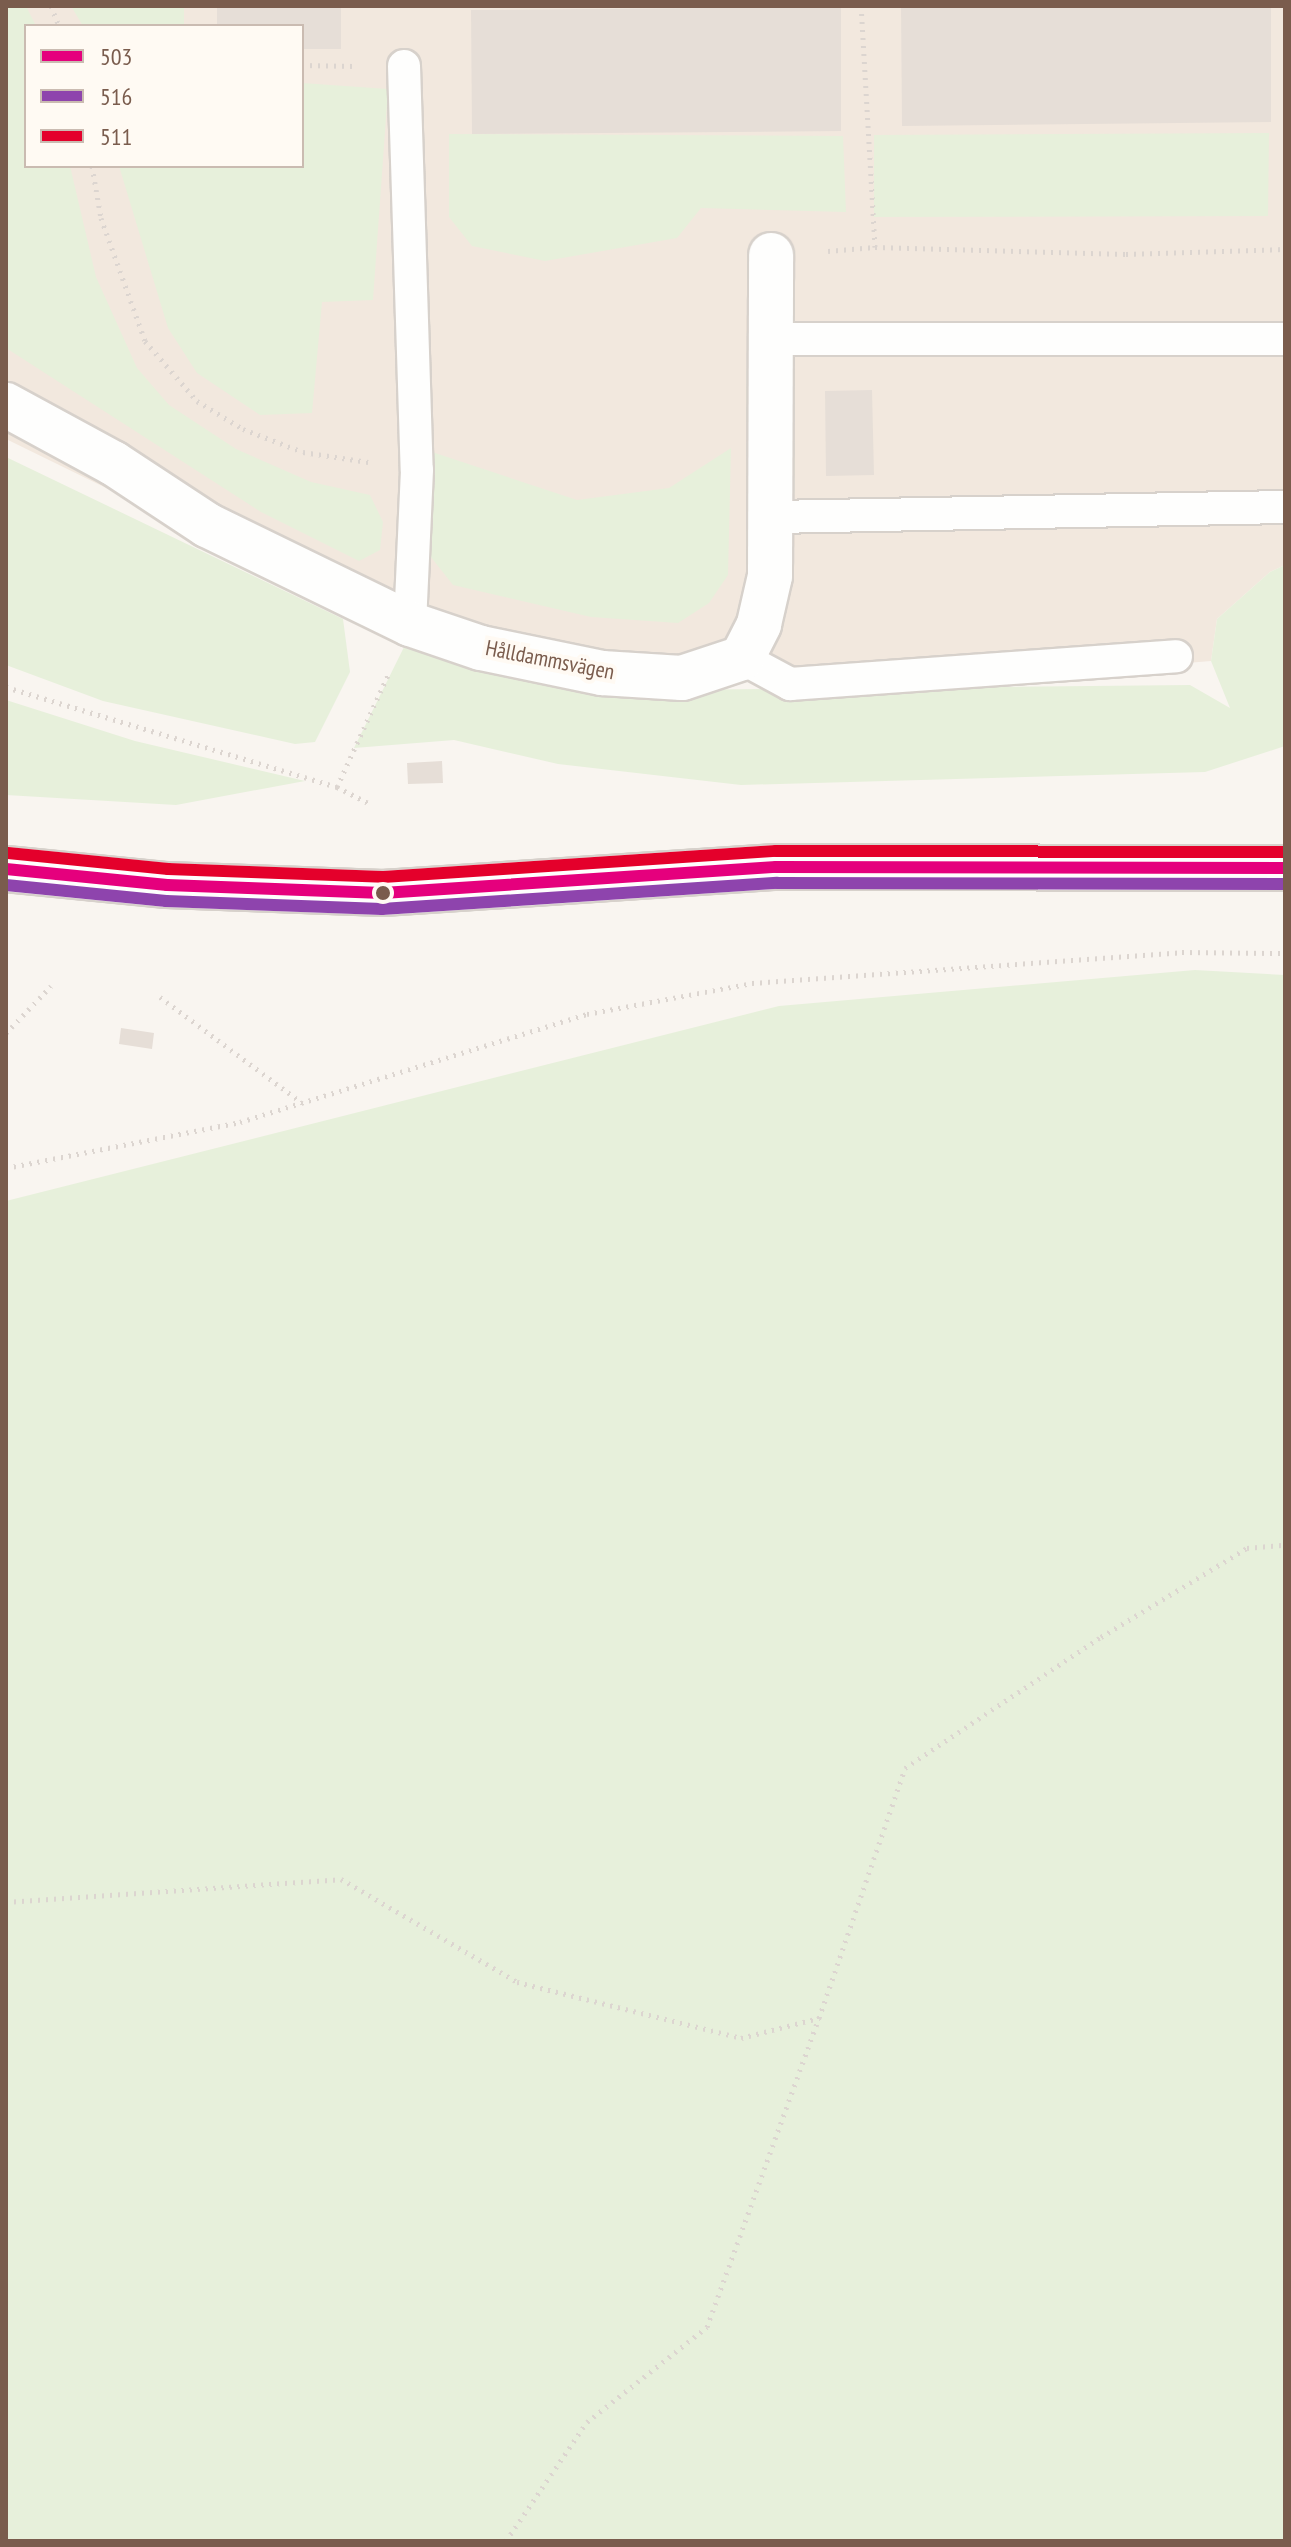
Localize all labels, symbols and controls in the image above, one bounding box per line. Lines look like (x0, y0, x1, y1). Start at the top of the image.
legend (24, 24, 304, 168)
text: 503 (100, 41, 132, 72)
text: 516 (100, 81, 132, 112)
text: 511 (100, 121, 132, 152)
street label: Hålldammsvägen (483, 635, 617, 685)
unlabelled marker (375, 885, 391, 901)

